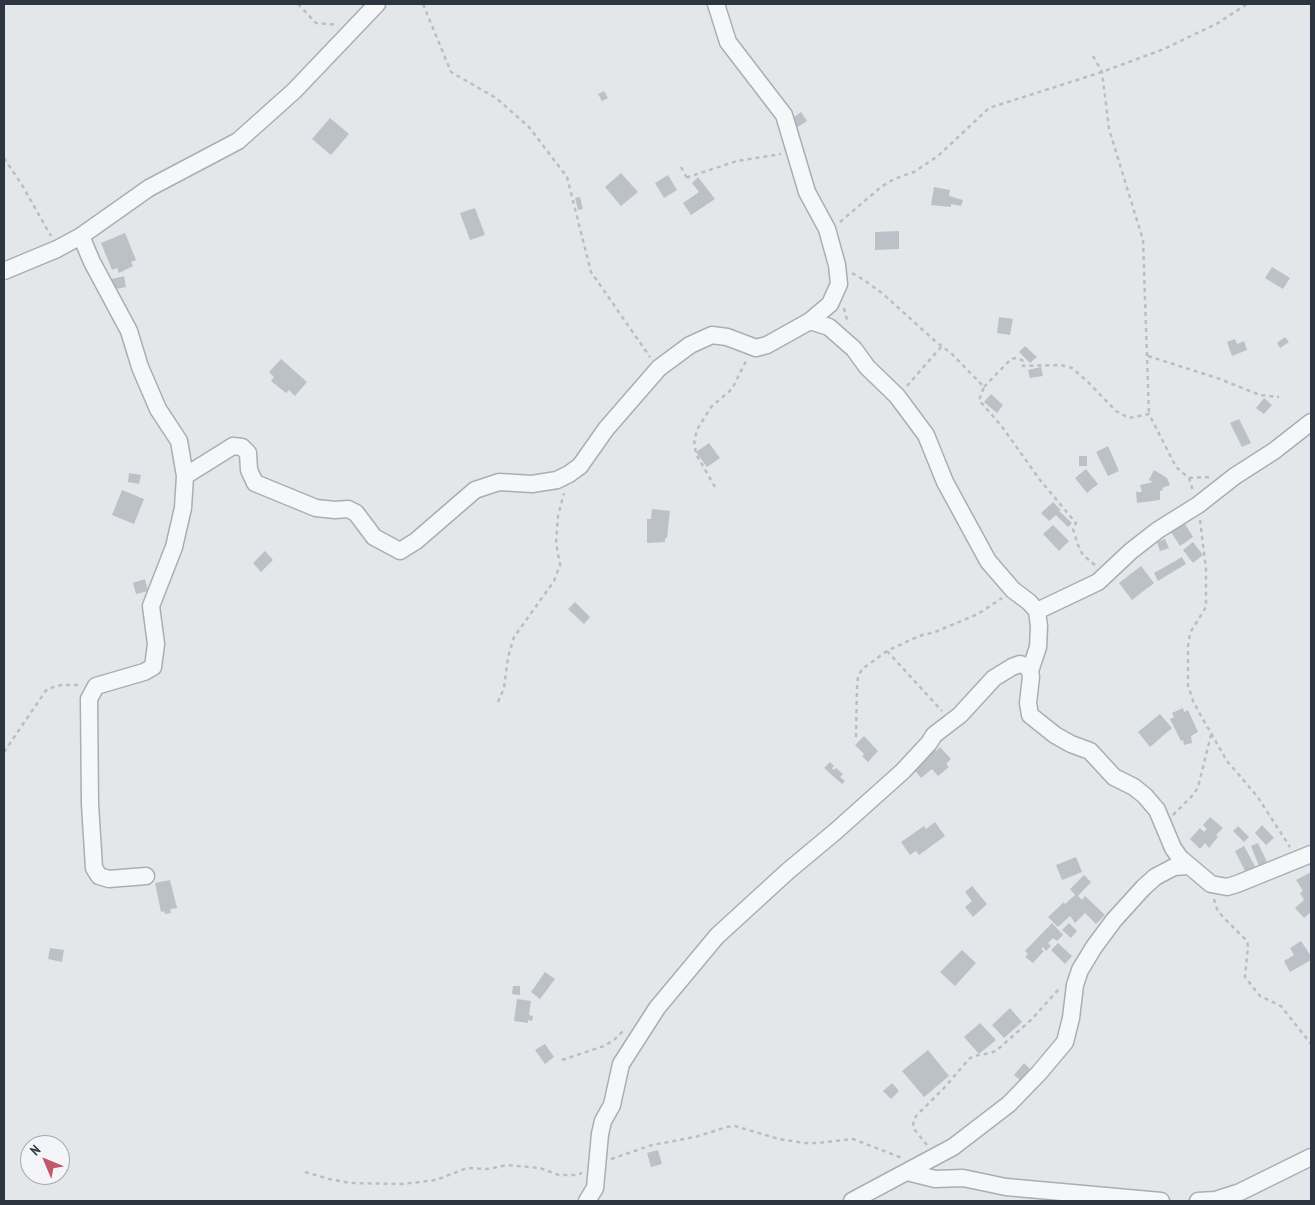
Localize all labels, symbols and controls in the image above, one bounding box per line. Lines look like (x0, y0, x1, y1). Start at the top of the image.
north arrow (20, 1135, 70, 1185)
text: N (26, 1141, 44, 1159)

